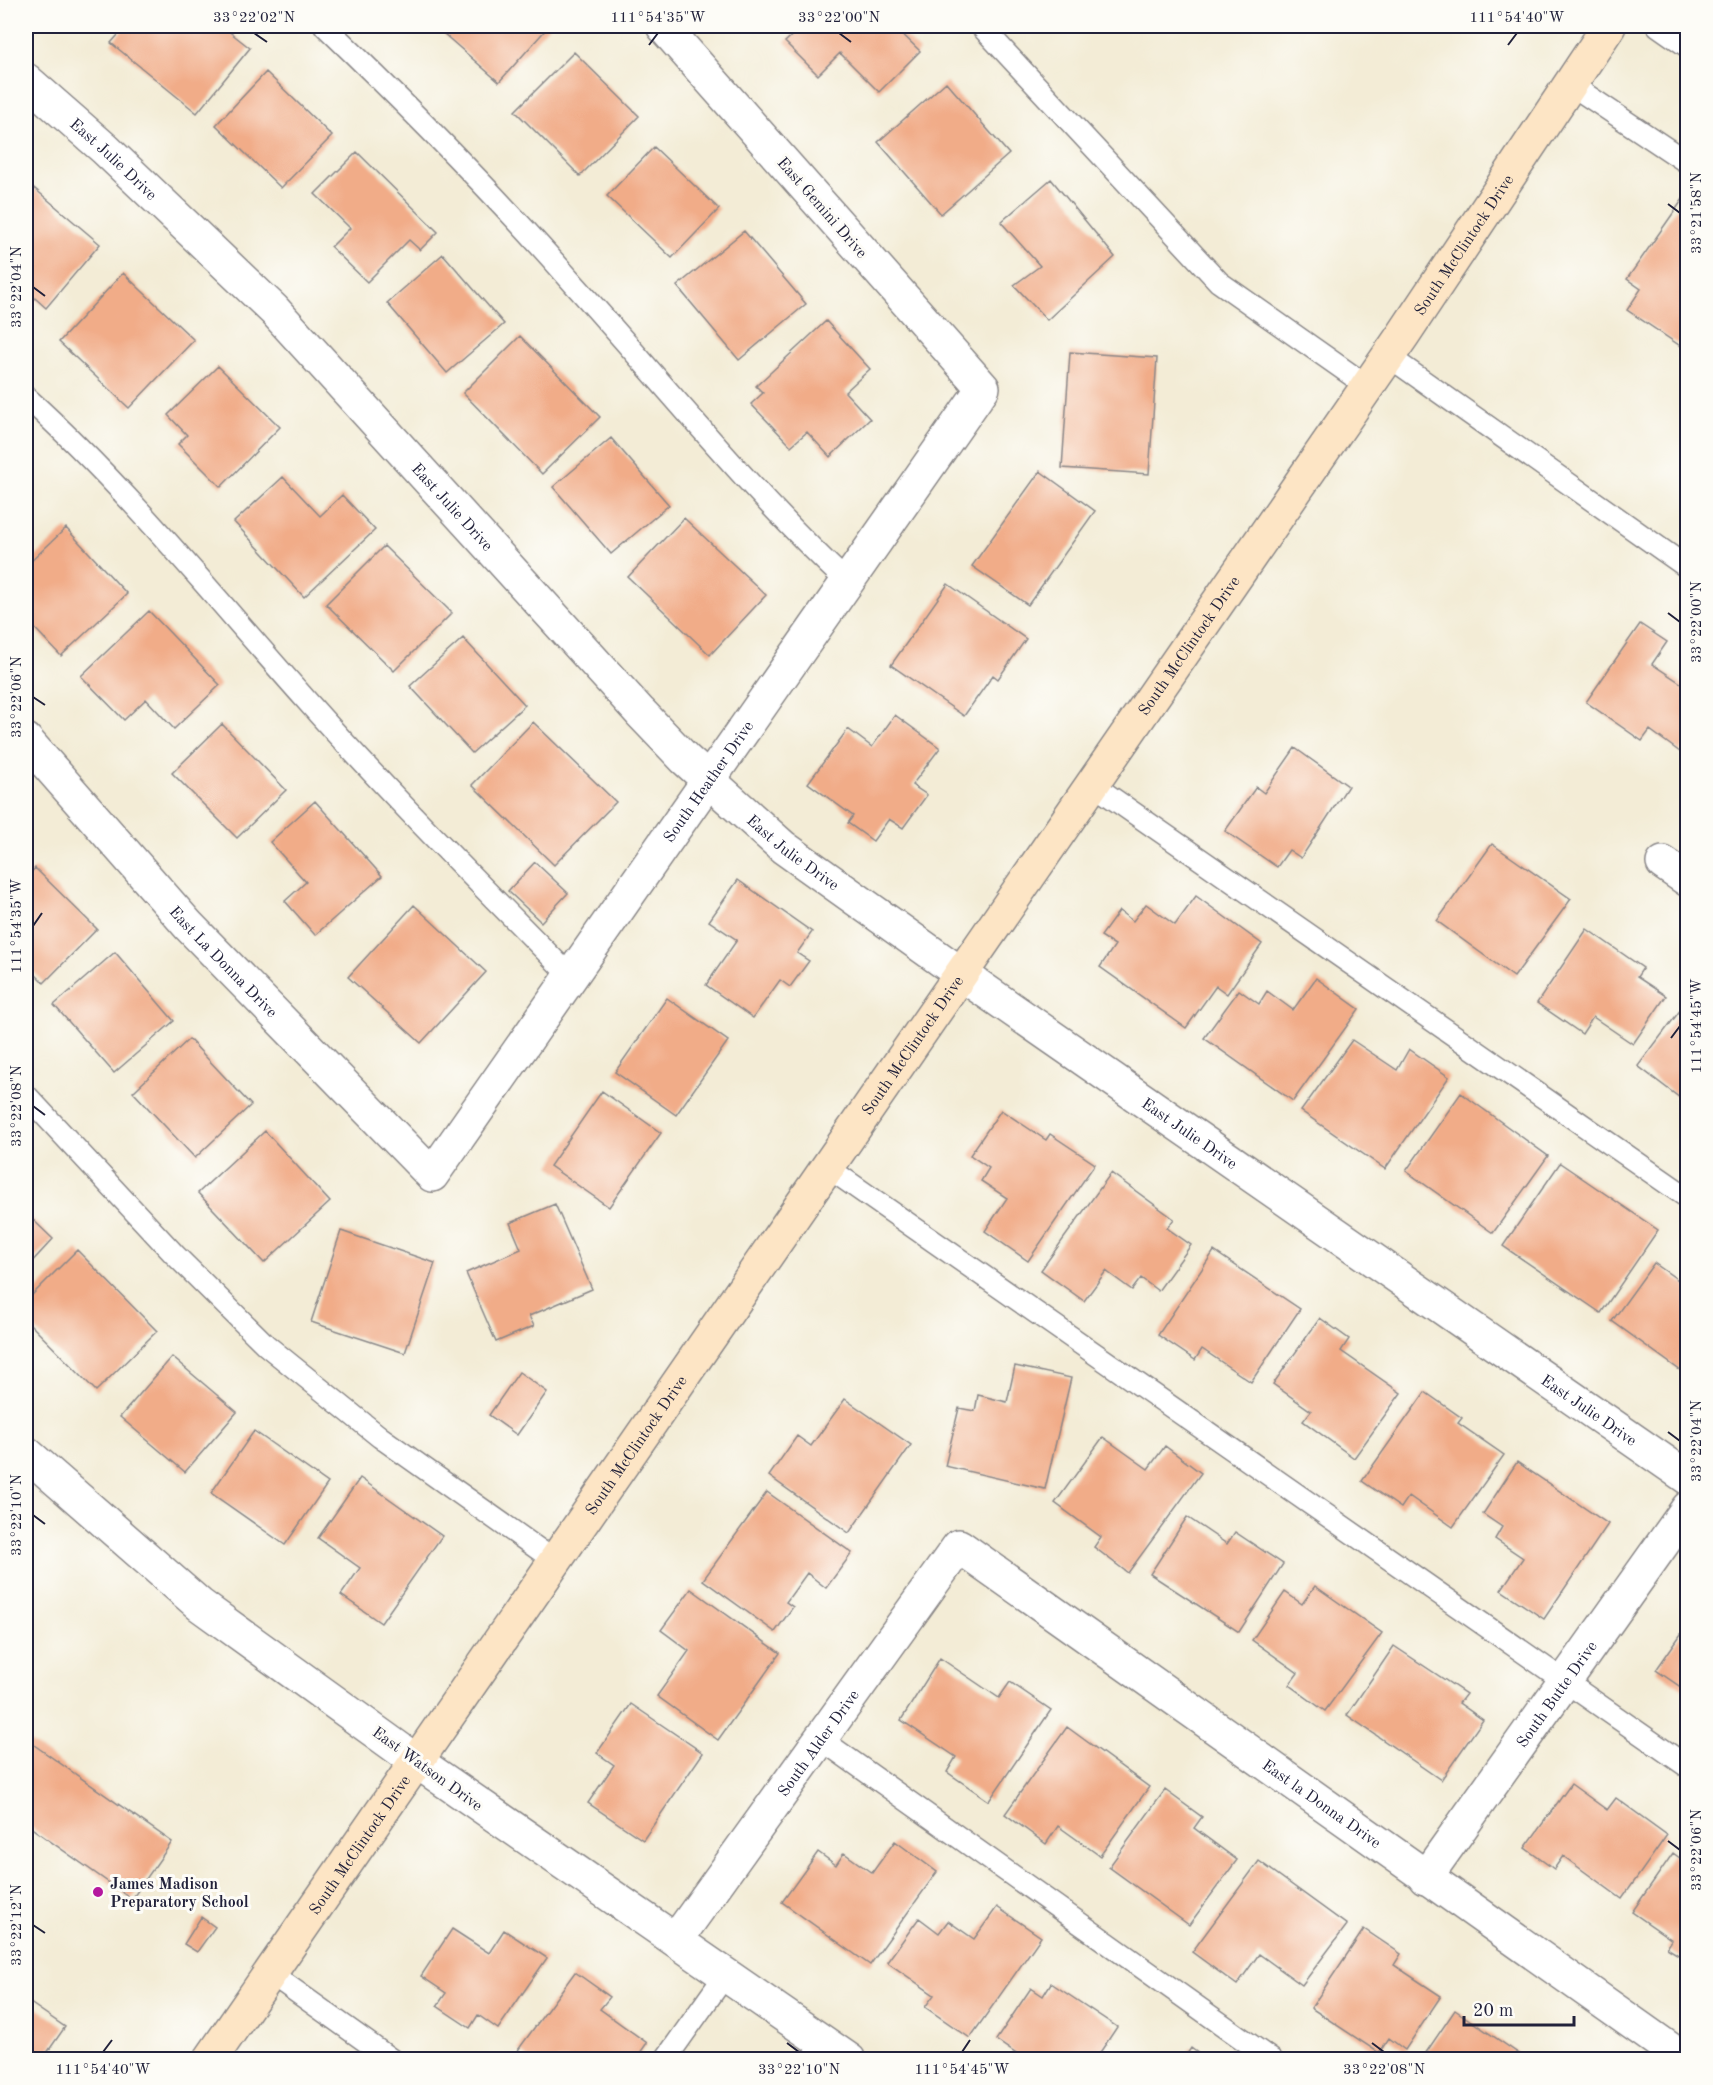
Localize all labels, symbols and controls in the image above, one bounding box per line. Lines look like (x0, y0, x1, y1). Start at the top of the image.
text: 33°22'02"N (213, 11, 295, 26)
text: 111°54'35"W (610, 11, 706, 26)
text: 33°22'00"N (798, 11, 880, 26)
text: 111°54'40"W (1469, 11, 1565, 26)
street label: East Julie Drive (66, 116, 159, 204)
street label: East Gemini Drive (774, 155, 869, 262)
street label: South McClintock Drive (1412, 172, 1517, 319)
text: 33°21'58"N (1690, 172, 1705, 254)
text: 33°22'04"N (10, 246, 25, 328)
street label: East Julie Drive (408, 461, 495, 555)
street label: South McClintock Drive (1136, 574, 1244, 719)
text: 33°22'00"N (1690, 581, 1705, 663)
text: 33°22'06"N (10, 656, 25, 738)
street label: South Heather Drive (661, 719, 757, 846)
street label: East Julie Drive (743, 813, 841, 894)
text: 111°54'35"W (10, 878, 25, 974)
street label: East La Donna Drive (165, 904, 280, 1021)
street label: South McClintock Drive (860, 974, 967, 1119)
text: 111°54'45"W (1690, 978, 1705, 1074)
text: 33°22'08"N (10, 1065, 25, 1147)
street label: East Julie Drive (1138, 1096, 1239, 1173)
street label: South McClintock Drive (583, 1373, 691, 1519)
street label: East Julie Drive (1538, 1373, 1639, 1450)
text: 33°22'04"N (1690, 1400, 1705, 1482)
text: 33°22'10"N (10, 1474, 25, 1556)
street label: South Butte Drive (1514, 1639, 1601, 1751)
street label: South Alder Drive (776, 1688, 863, 1800)
street label: East Watson Drive (369, 1724, 485, 1815)
street label: East la Donna Drive (1259, 1757, 1383, 1852)
street label: South McClintock Drive (307, 1773, 414, 1918)
text: 33°22'06"N (1690, 1809, 1705, 1891)
place label: James Madison Preparatory School (110, 1877, 249, 1911)
text: 33°22'12"N (10, 1884, 25, 1966)
marker: James Madison Preparatory School (91, 1885, 105, 1899)
scale bar (1464, 1989, 1574, 2027)
text: 20 m (1473, 2002, 1513, 2020)
text: 111°54'40"W (55, 2063, 151, 2078)
text: 33°22'10"N (758, 2063, 840, 2078)
text: 111°54'45"W (914, 2063, 1010, 2078)
text: 33°22'08"N (1343, 2063, 1425, 2078)

